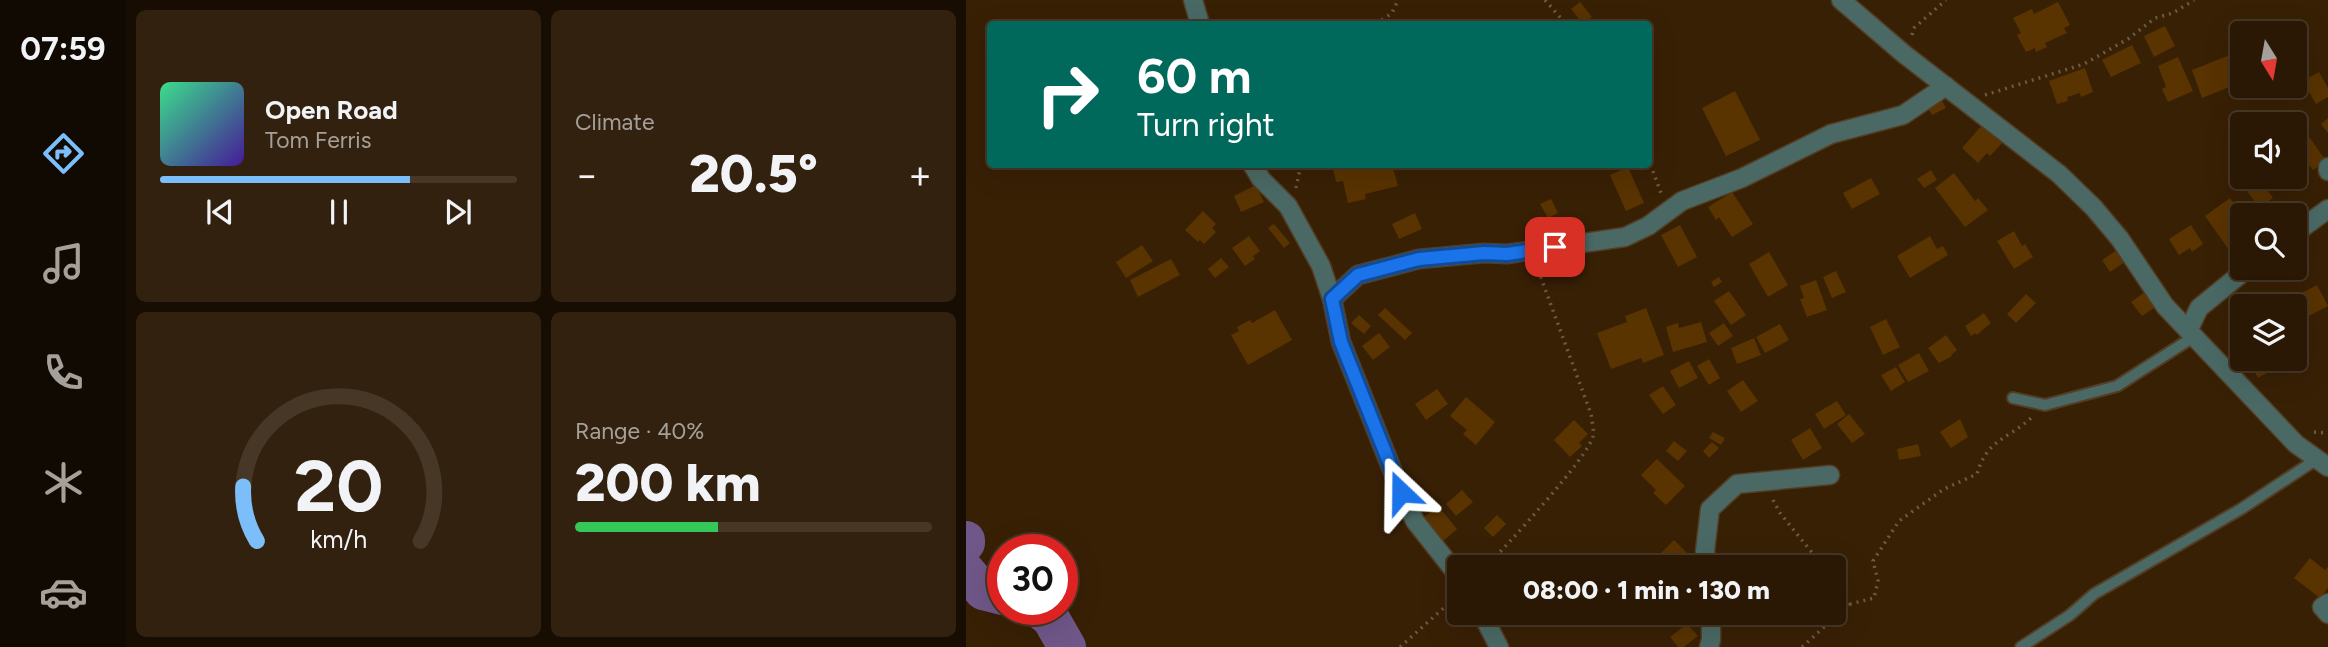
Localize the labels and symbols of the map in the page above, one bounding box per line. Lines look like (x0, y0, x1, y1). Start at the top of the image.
north arrow (2230, 21, 2306, 98)
pin (1525, 217, 1585, 277)
position arrow (1364, 455, 1438, 529)
speed limit sign: 30 (987, 534, 1078, 625)

